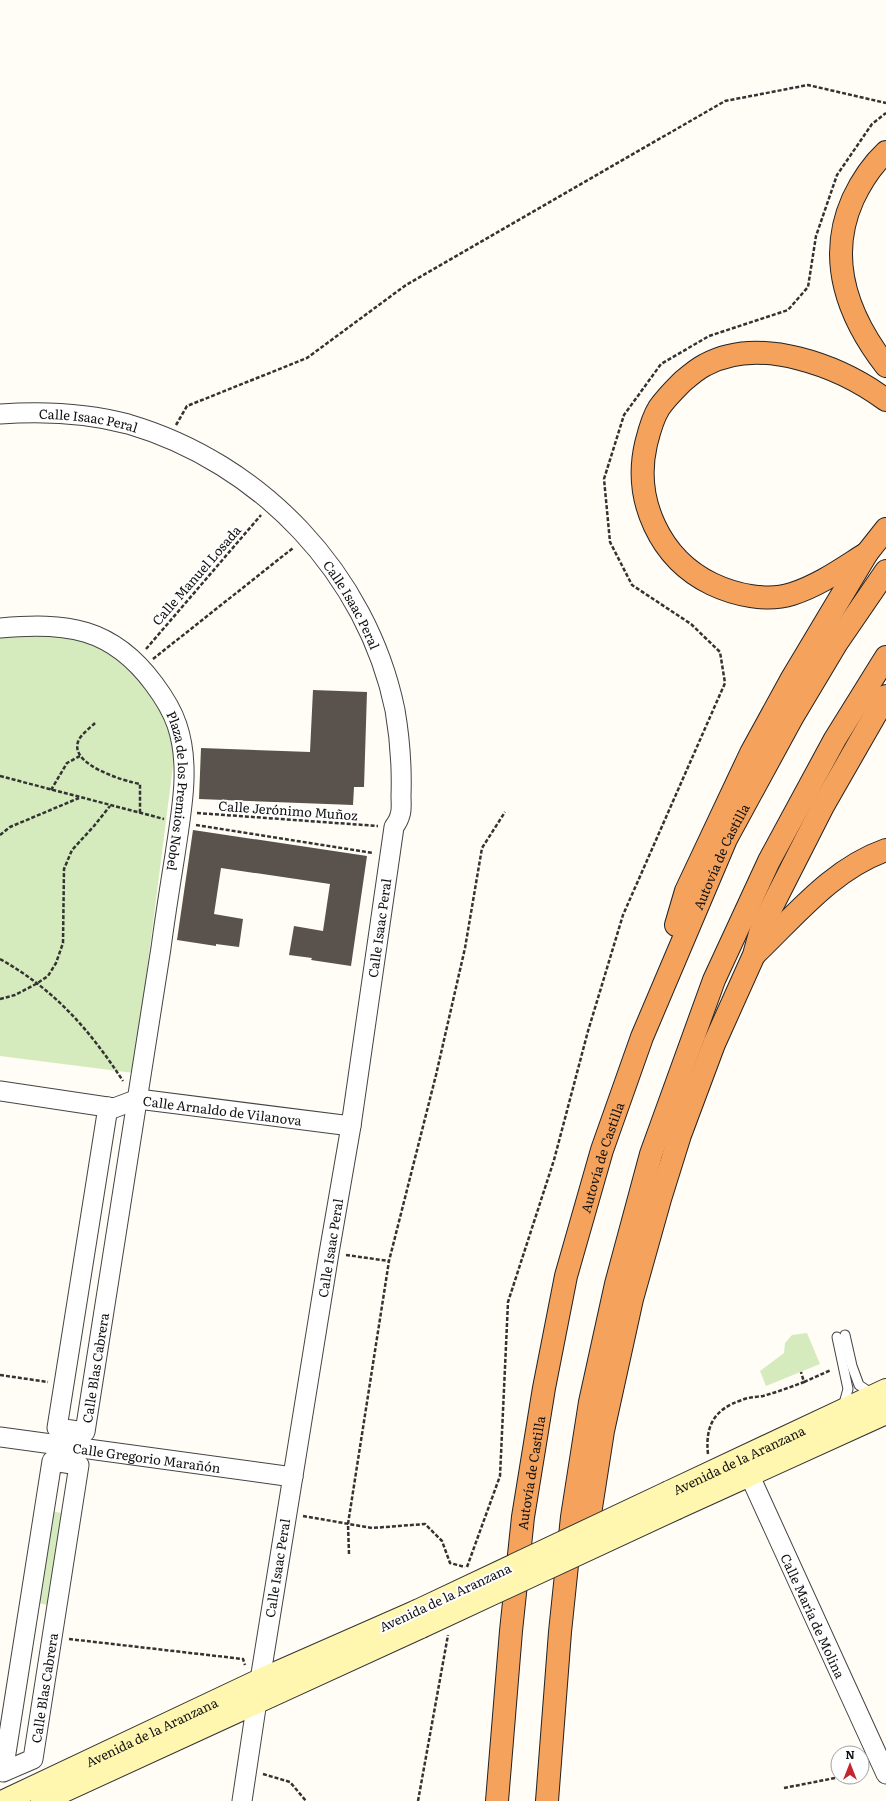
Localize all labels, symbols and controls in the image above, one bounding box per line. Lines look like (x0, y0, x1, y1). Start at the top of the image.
street label: Calle Isaac Peral (39, 403, 141, 436)
street label: Calle Manuel Losada (147, 521, 245, 629)
street label: Calle Isaac Peral (319, 556, 385, 653)
street label: Plaza de los Premios Nobel (163, 707, 194, 873)
street label: Calle Jerónimo Muñoz (218, 796, 358, 824)
street label: Autovía de Castilla (688, 800, 753, 912)
street label: Calle Isaac Peral (363, 876, 395, 979)
street label: Calle Arnaldo de Vilanova (142, 1090, 303, 1129)
street label: Autovía de Castilla (575, 1099, 628, 1215)
street label: Calle Isaac Peral (313, 1196, 347, 1299)
street label: Calle Blas Cabrera (77, 1312, 113, 1424)
street label: Autovía de Castilla (512, 1414, 549, 1531)
street label: Avenida de la Aranzana (670, 1420, 808, 1498)
street label: Calle Gregorio Marañón (72, 1438, 222, 1477)
street label: Calle Isaac Peral (260, 1516, 294, 1619)
street label: Calle María de Molina (777, 1550, 850, 1681)
street label: Avenida de la Aranzana (376, 1558, 514, 1636)
street label: Calle Blas Cabrera (26, 1632, 62, 1744)
street label: Avenida de la Aranzana (82, 1692, 220, 1771)
north arrow (830, 1745, 870, 1785)
text: N (845, 1746, 855, 1762)

